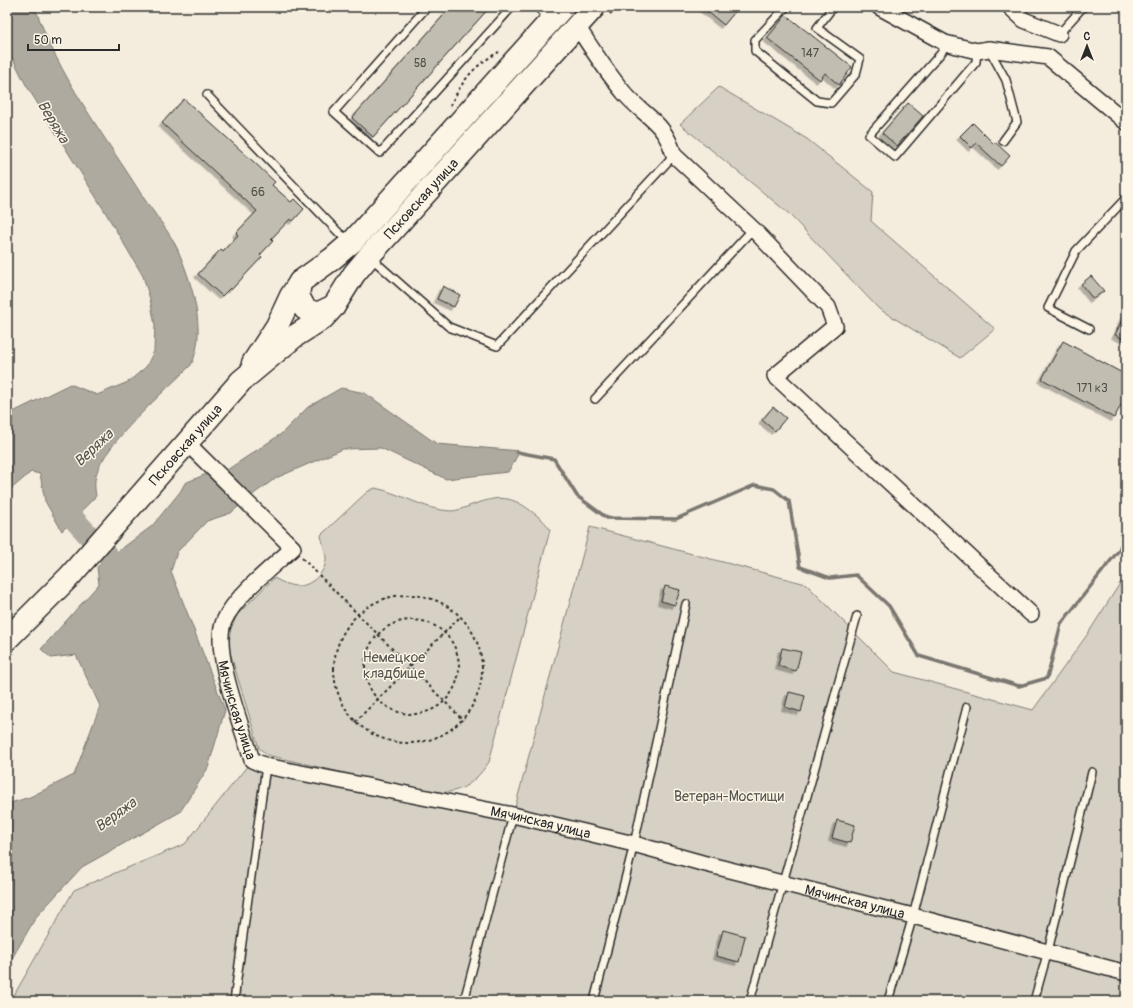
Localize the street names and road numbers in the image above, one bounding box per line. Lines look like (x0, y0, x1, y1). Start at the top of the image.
street label: Псковская улица (380, 155, 462, 242)
street label: Псковская улица (145, 400, 226, 489)
street label: Мячинская улица (215, 659, 260, 761)
street label: Мячинская улица (489, 802, 593, 842)
street label: Мячинская улица (803, 881, 907, 922)

